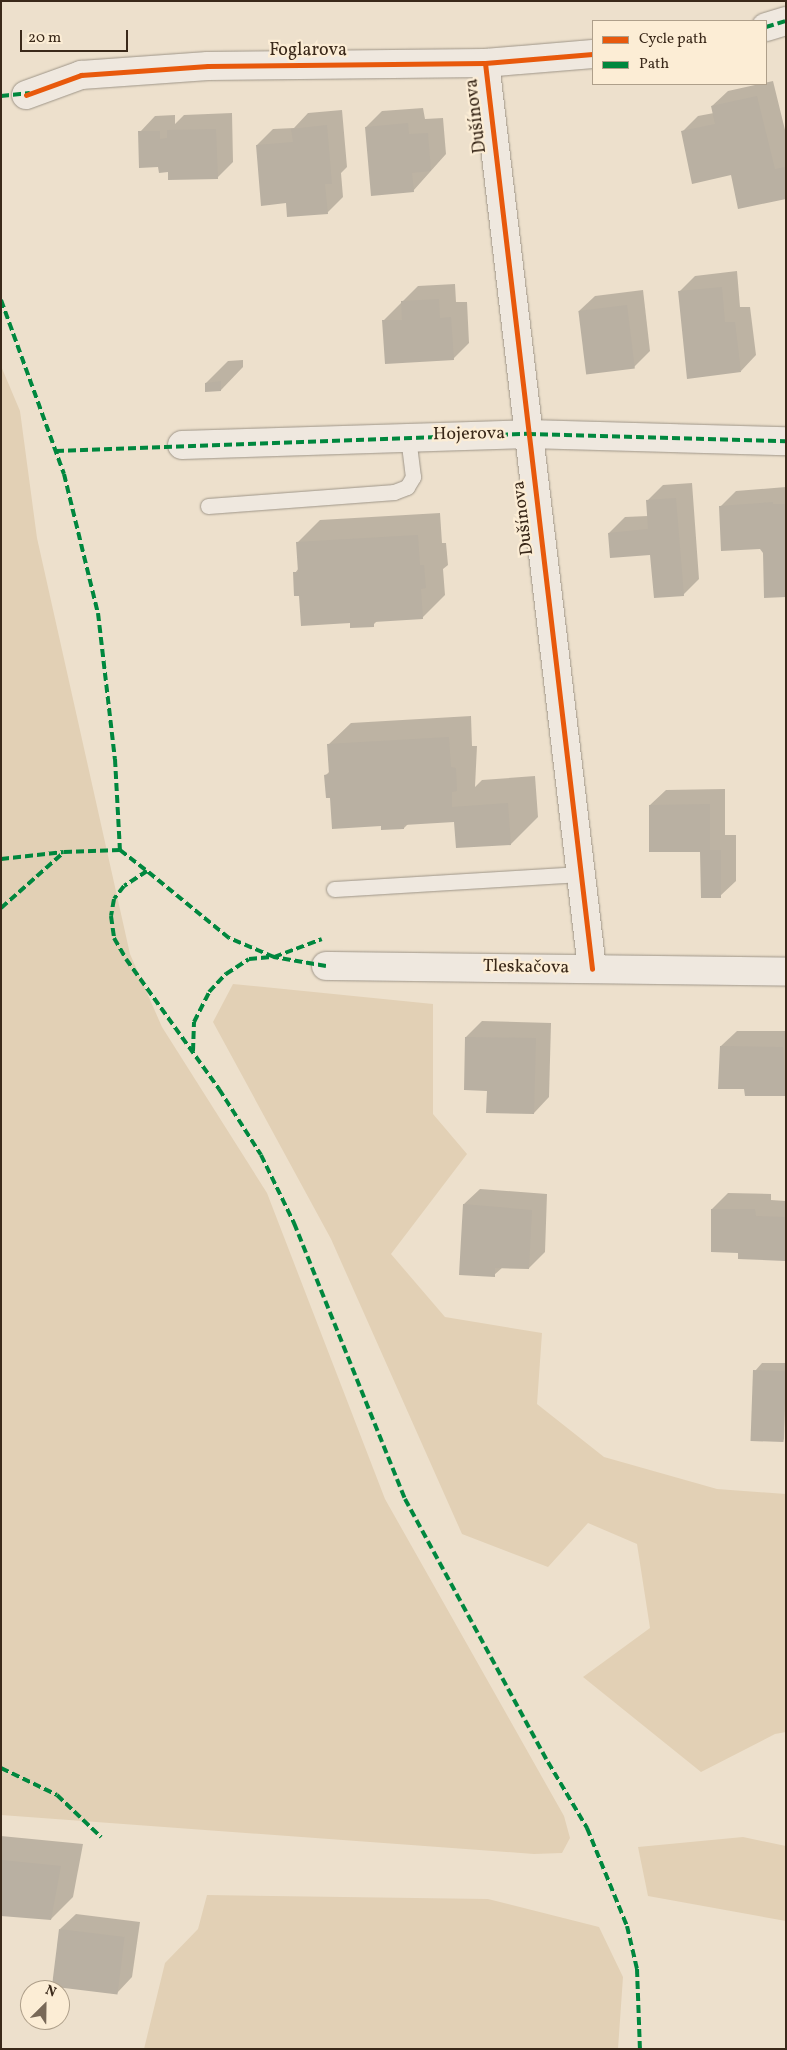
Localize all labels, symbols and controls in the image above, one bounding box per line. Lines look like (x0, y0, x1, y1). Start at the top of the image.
scale bar (22, 20, 130, 52)
legend (592, 20, 767, 85)
text: 20 m (28, 28, 61, 49)
text: Cycle path (639, 29, 707, 50)
street label: Foglarova (269, 40, 347, 62)
text: Path (639, 54, 669, 75)
street label: Dušínova (462, 77, 492, 155)
street label: Hojerova (433, 424, 505, 446)
street label: Dušínova (509, 479, 539, 557)
street label: Tleskačova (483, 956, 569, 980)
north arrow (20, 1980, 70, 2030)
text: N (42, 1981, 59, 2002)

